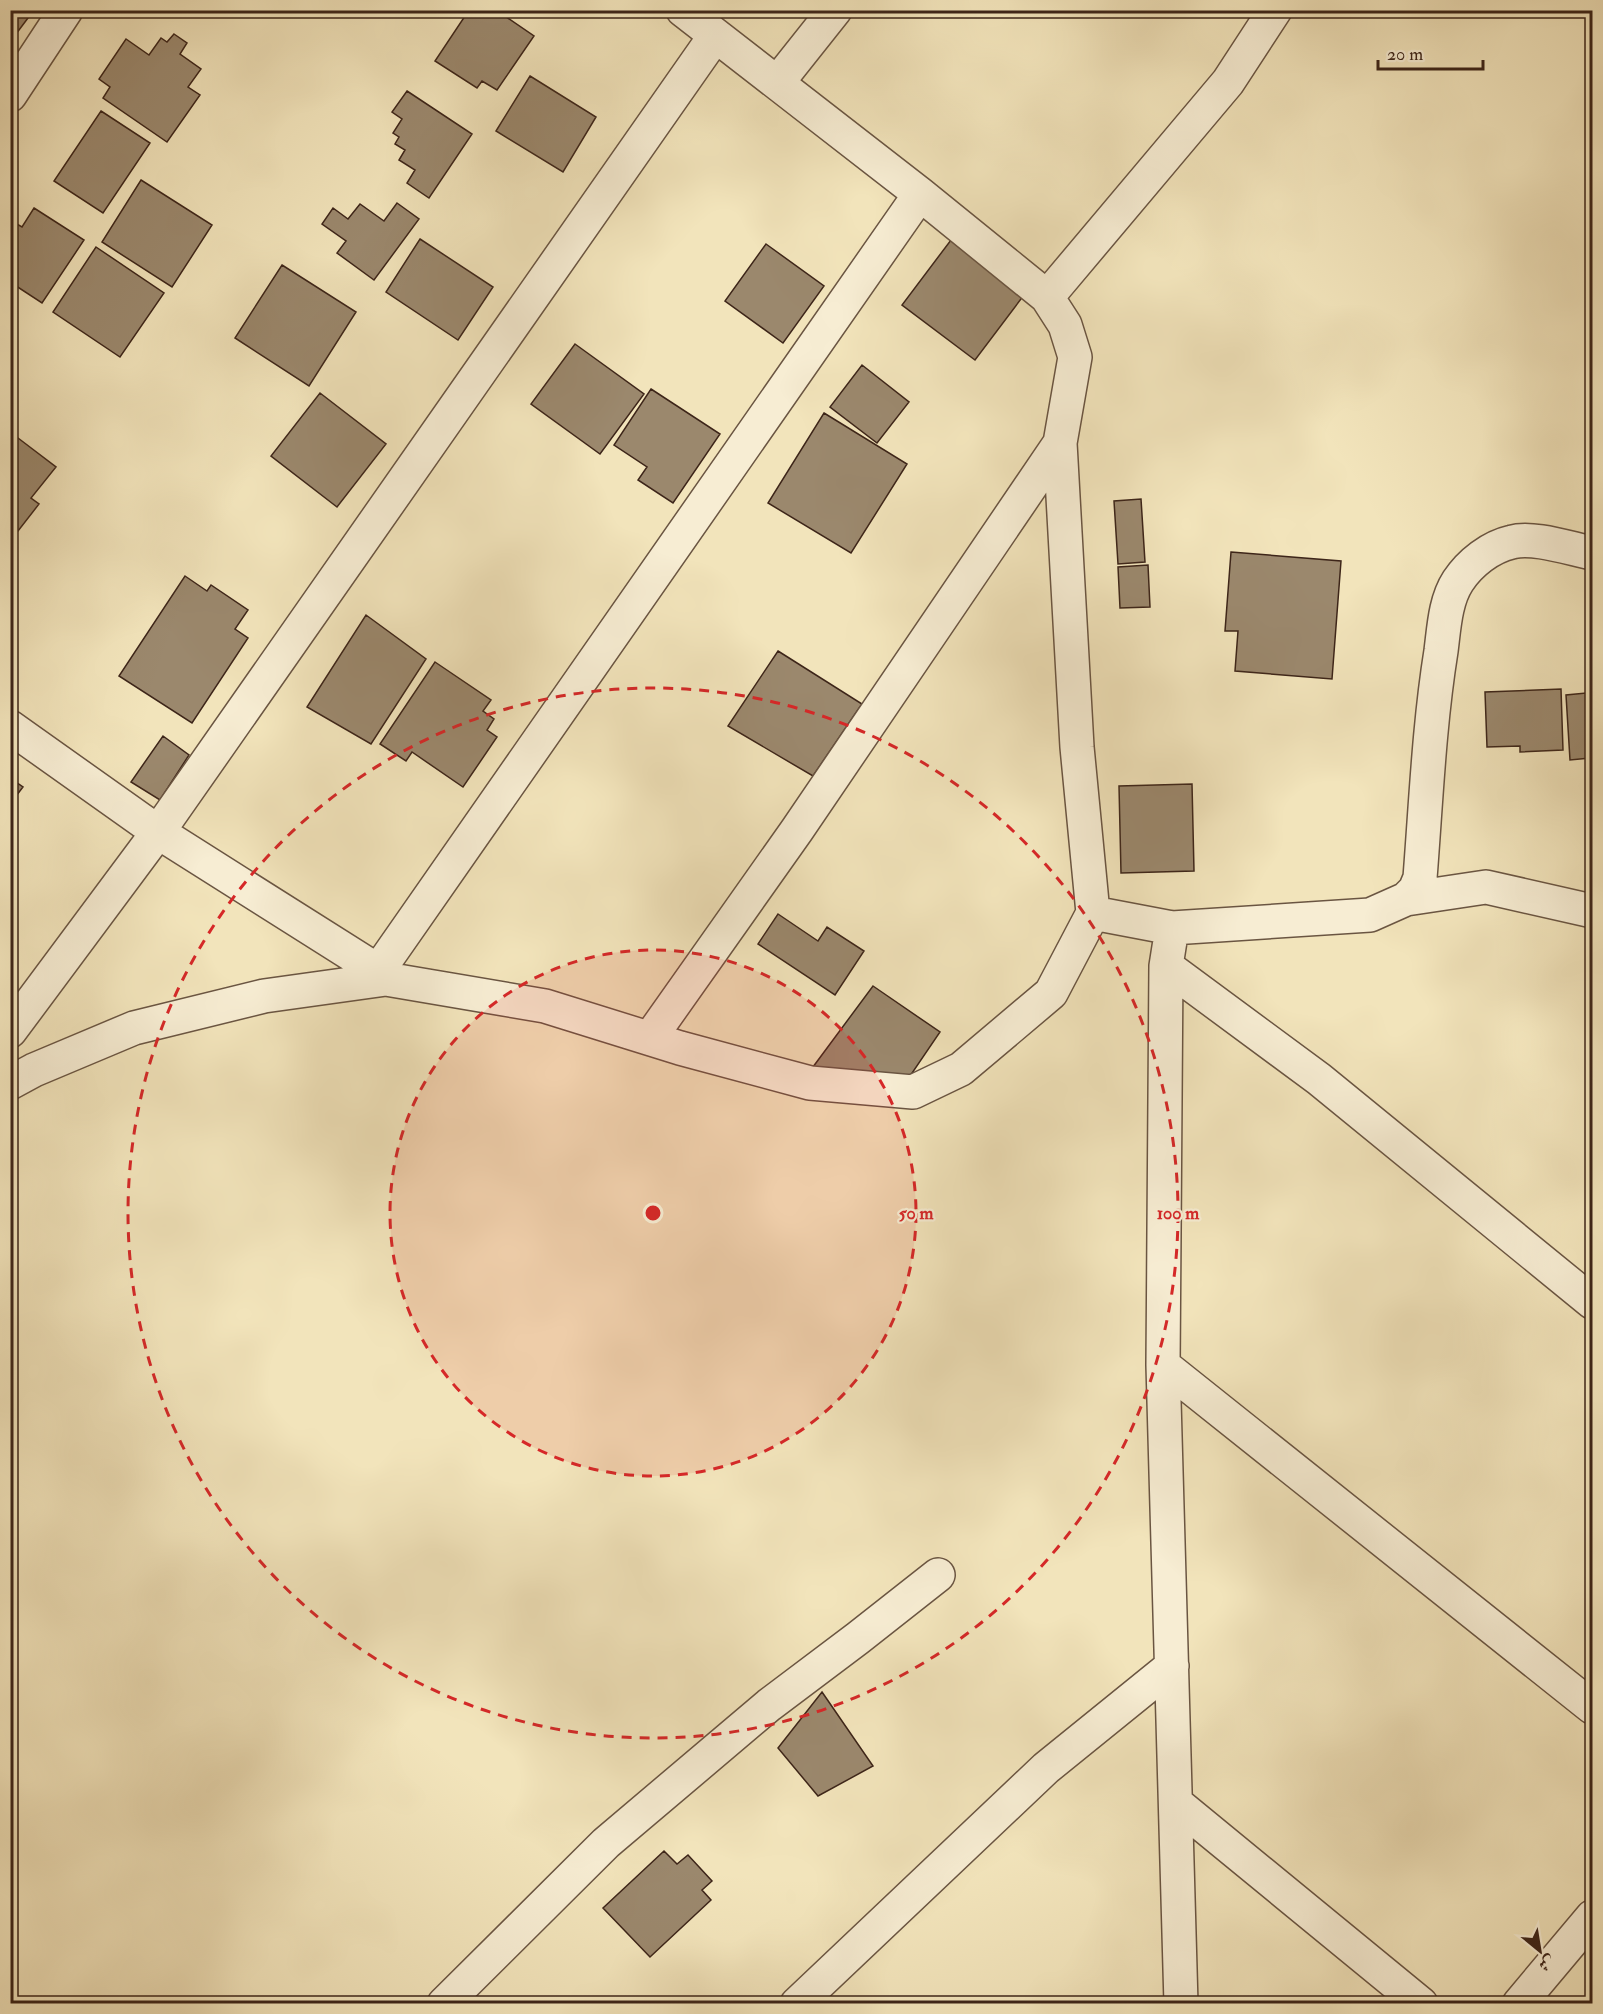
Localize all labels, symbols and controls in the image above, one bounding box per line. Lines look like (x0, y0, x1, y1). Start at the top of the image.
scale bar (1378, 33, 1483, 71)
text: 20 m (1387, 43, 1423, 66)
text: 50 m (899, 1202, 934, 1225)
text: 100 m (1157, 1202, 1200, 1225)
centre of rings (643, 1203, 663, 1223)
north arrow (1510, 1921, 1570, 1981)
text: ش (1535, 1950, 1559, 1976)

